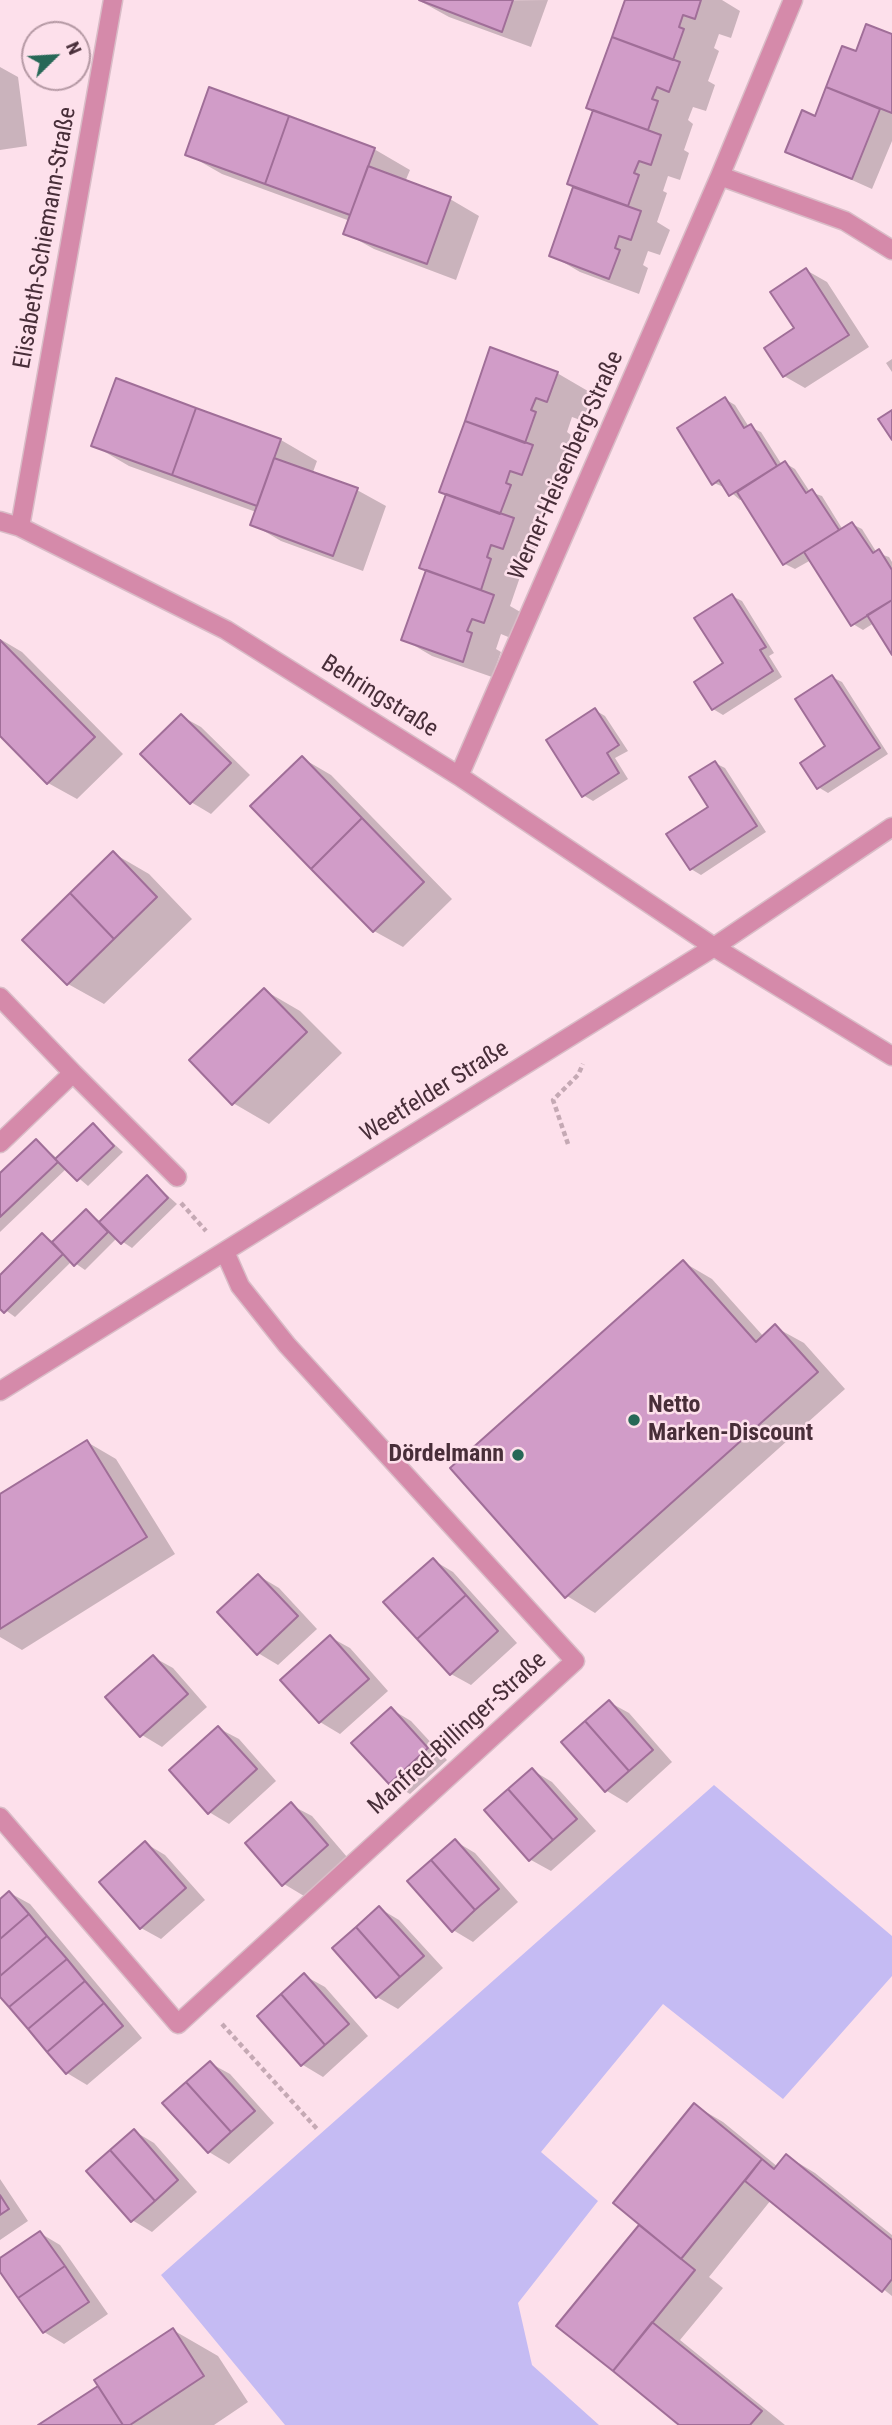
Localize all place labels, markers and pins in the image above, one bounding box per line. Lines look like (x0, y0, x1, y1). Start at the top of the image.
place label: Netto Marken-Discount (648, 1392, 813, 1448)
marker: Netto Marken-Discount (626, 1412, 642, 1428)
place label: Dördelmann (389, 1441, 504, 1469)
marker: Dördelmann (510, 1447, 526, 1463)

